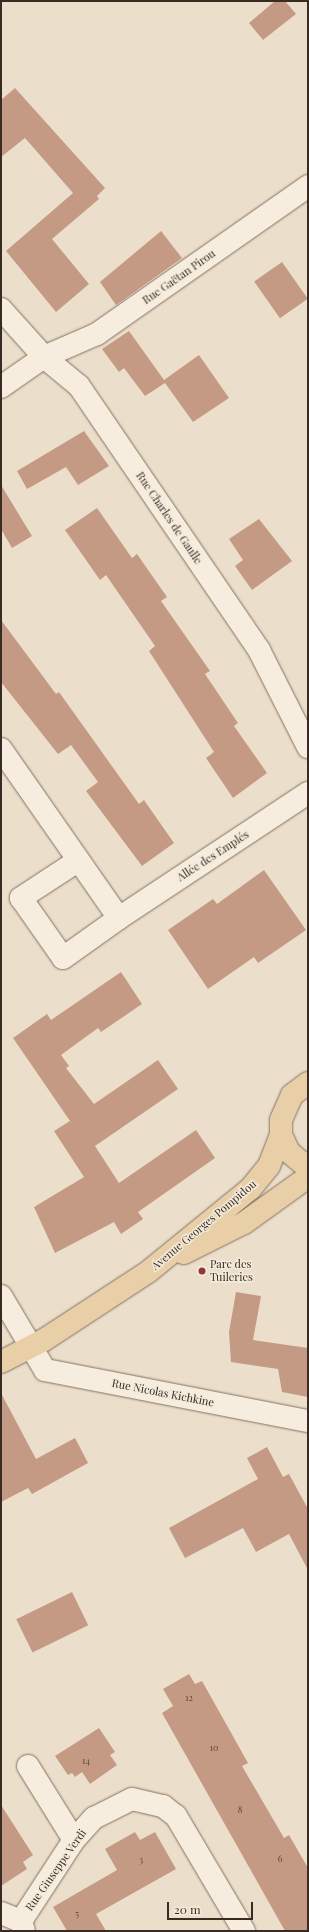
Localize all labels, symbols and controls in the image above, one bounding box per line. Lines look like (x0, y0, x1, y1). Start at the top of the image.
street label: Rue Gaëtan Pirou (140, 247, 218, 307)
street label: Rue Charles de Gaulle (133, 469, 205, 567)
street label: Allée des Emplés (175, 828, 251, 884)
street label: Avenue Georges Pompidou (149, 1177, 259, 1273)
place label: Parc des Tuileries (210, 1258, 253, 1284)
marker: Parc des Tuileries (197, 1266, 207, 1276)
street label: Rue Nicolas Kichkine (111, 1377, 215, 1409)
house number: 12 (185, 1692, 193, 1702)
house number: 10 (210, 1742, 218, 1752)
house number: 14 (82, 1755, 90, 1765)
house number: 8 (238, 1804, 242, 1814)
street label: Rue Giuseppe Verdi (23, 1827, 89, 1913)
house number: 6 (278, 1853, 282, 1863)
house number: 3 (139, 1854, 143, 1864)
scale bar (169, 1894, 255, 1920)
text: 20 m (174, 1901, 201, 1917)
house number: 5 (75, 1908, 79, 1918)

